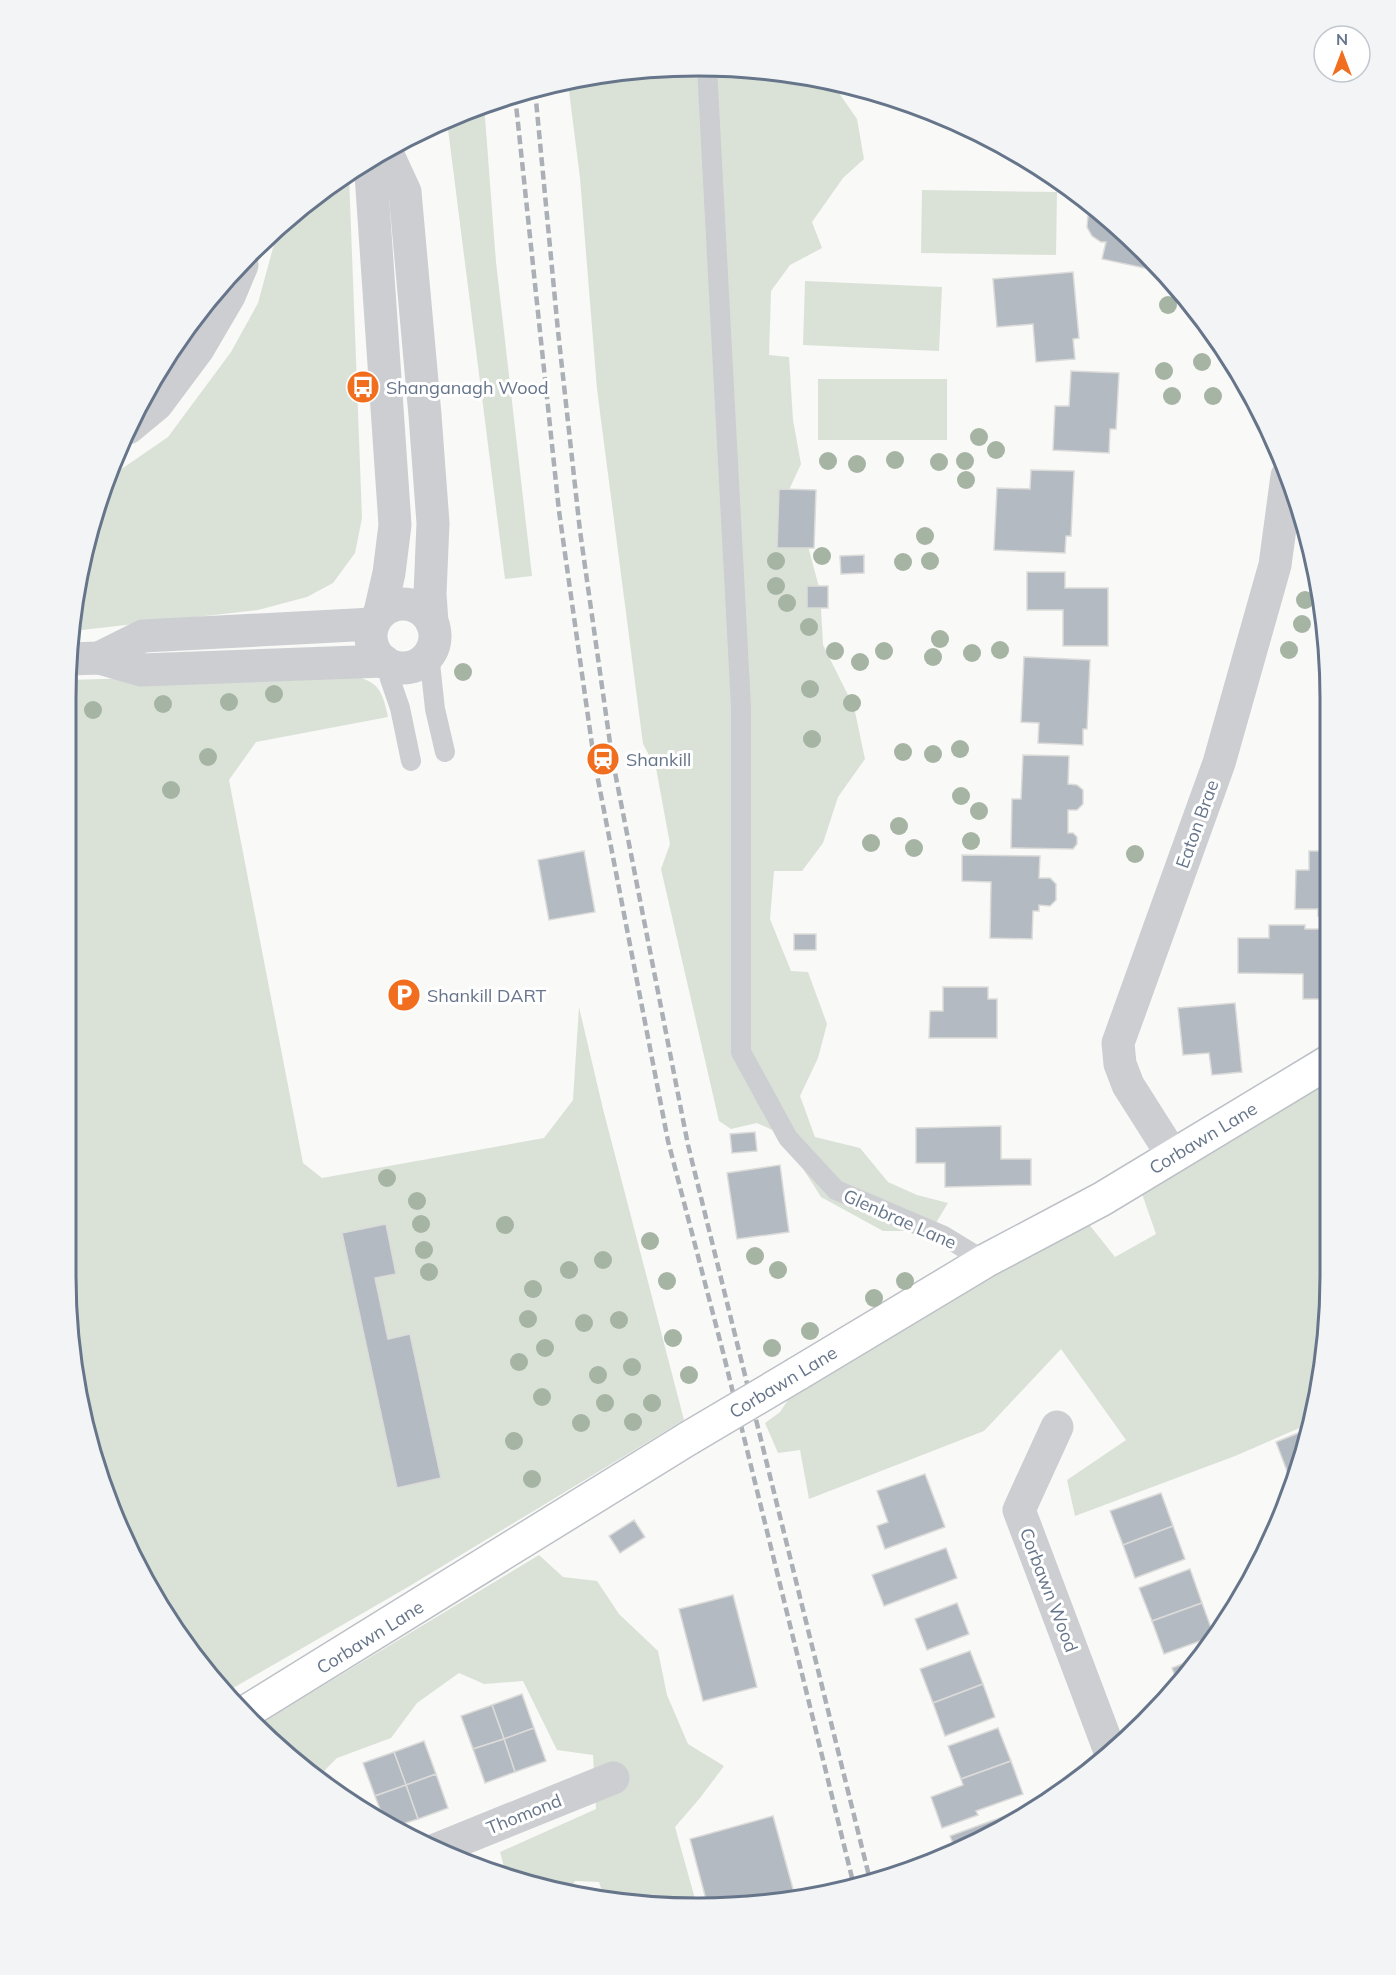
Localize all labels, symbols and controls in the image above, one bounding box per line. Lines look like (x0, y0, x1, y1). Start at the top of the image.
north arrow (1312, 24, 1372, 84)
text: N (1336, 29, 1348, 49)
bus stop icon: Shanganagh Wood (345, 369, 381, 405)
place label: Shanganagh Wood (386, 376, 549, 399)
station icon: Shankill (585, 741, 621, 777)
place label: Shankill (626, 748, 691, 771)
street label: Eaton Brae (1170, 777, 1224, 871)
parking icon: Shankill DART (386, 977, 422, 1013)
place label: Shankill DART (427, 984, 546, 1007)
street label: Corbawn Lane (1145, 1097, 1261, 1179)
street label: Glenbrae Lane (840, 1184, 960, 1254)
street label: Corbawn Lane (725, 1341, 841, 1423)
street label: Corbawn Wood (1015, 1525, 1083, 1655)
street label: Corbawn Lane (312, 1595, 428, 1679)
street label: Thomond (483, 1789, 565, 1839)

